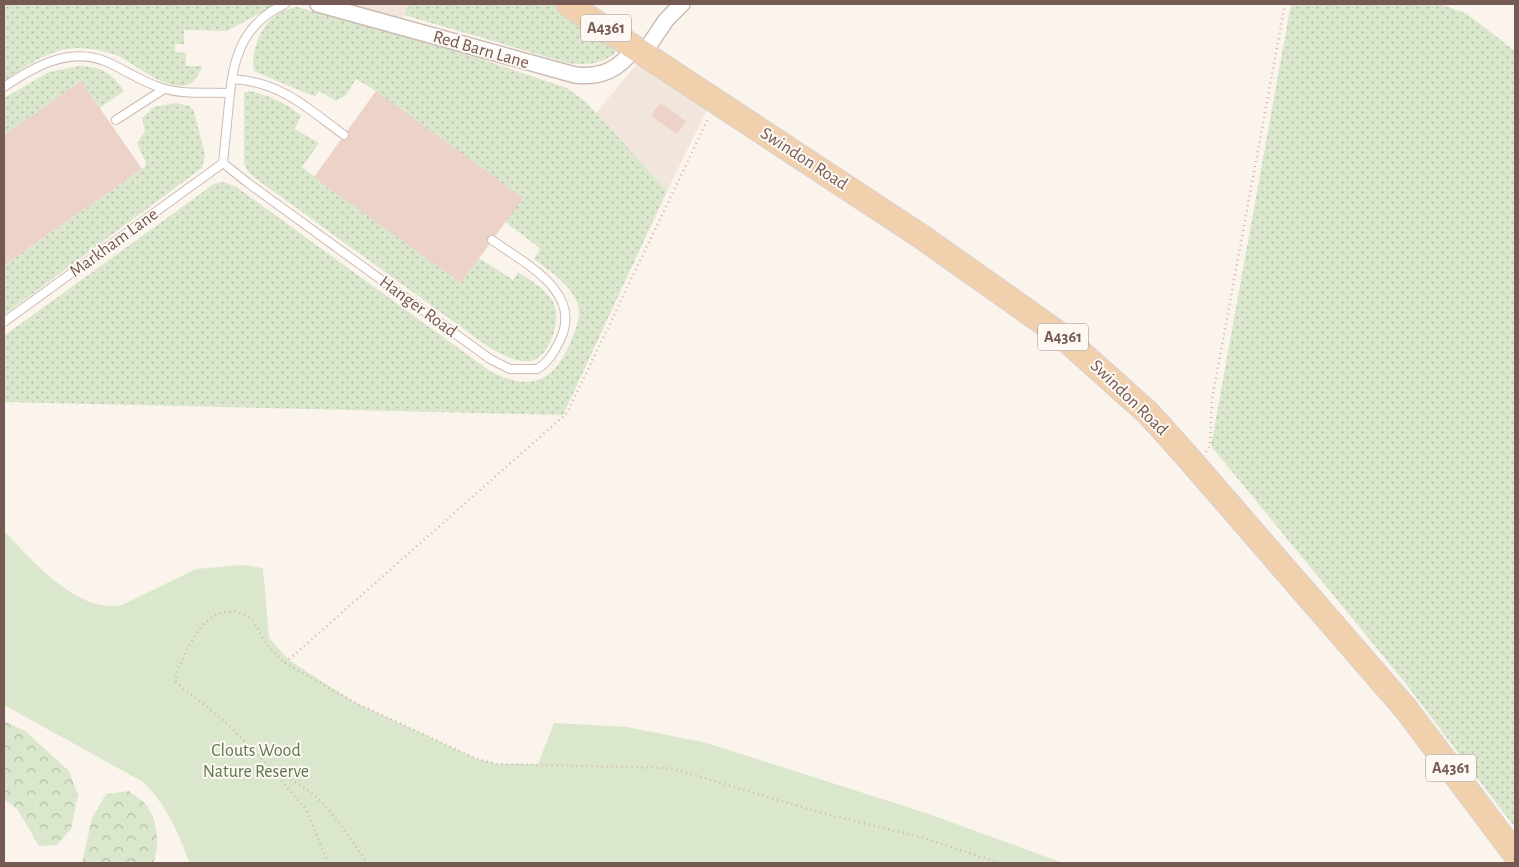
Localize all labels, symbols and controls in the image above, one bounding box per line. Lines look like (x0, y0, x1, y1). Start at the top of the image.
road number: A4361 (581, 14, 631, 42)
street label: Red Barn Lane (431, 28, 531, 72)
street label: Swindon Road (757, 124, 851, 194)
street label: Markham Lane (67, 205, 161, 281)
street label: Hanger Road (376, 273, 460, 341)
road number: A4361 (1038, 324, 1088, 351)
street label: Swindon Road (1087, 357, 1171, 439)
park label: Clouts Wood Nature Reserve (203, 742, 309, 781)
road number: A4361 (1426, 754, 1476, 781)

